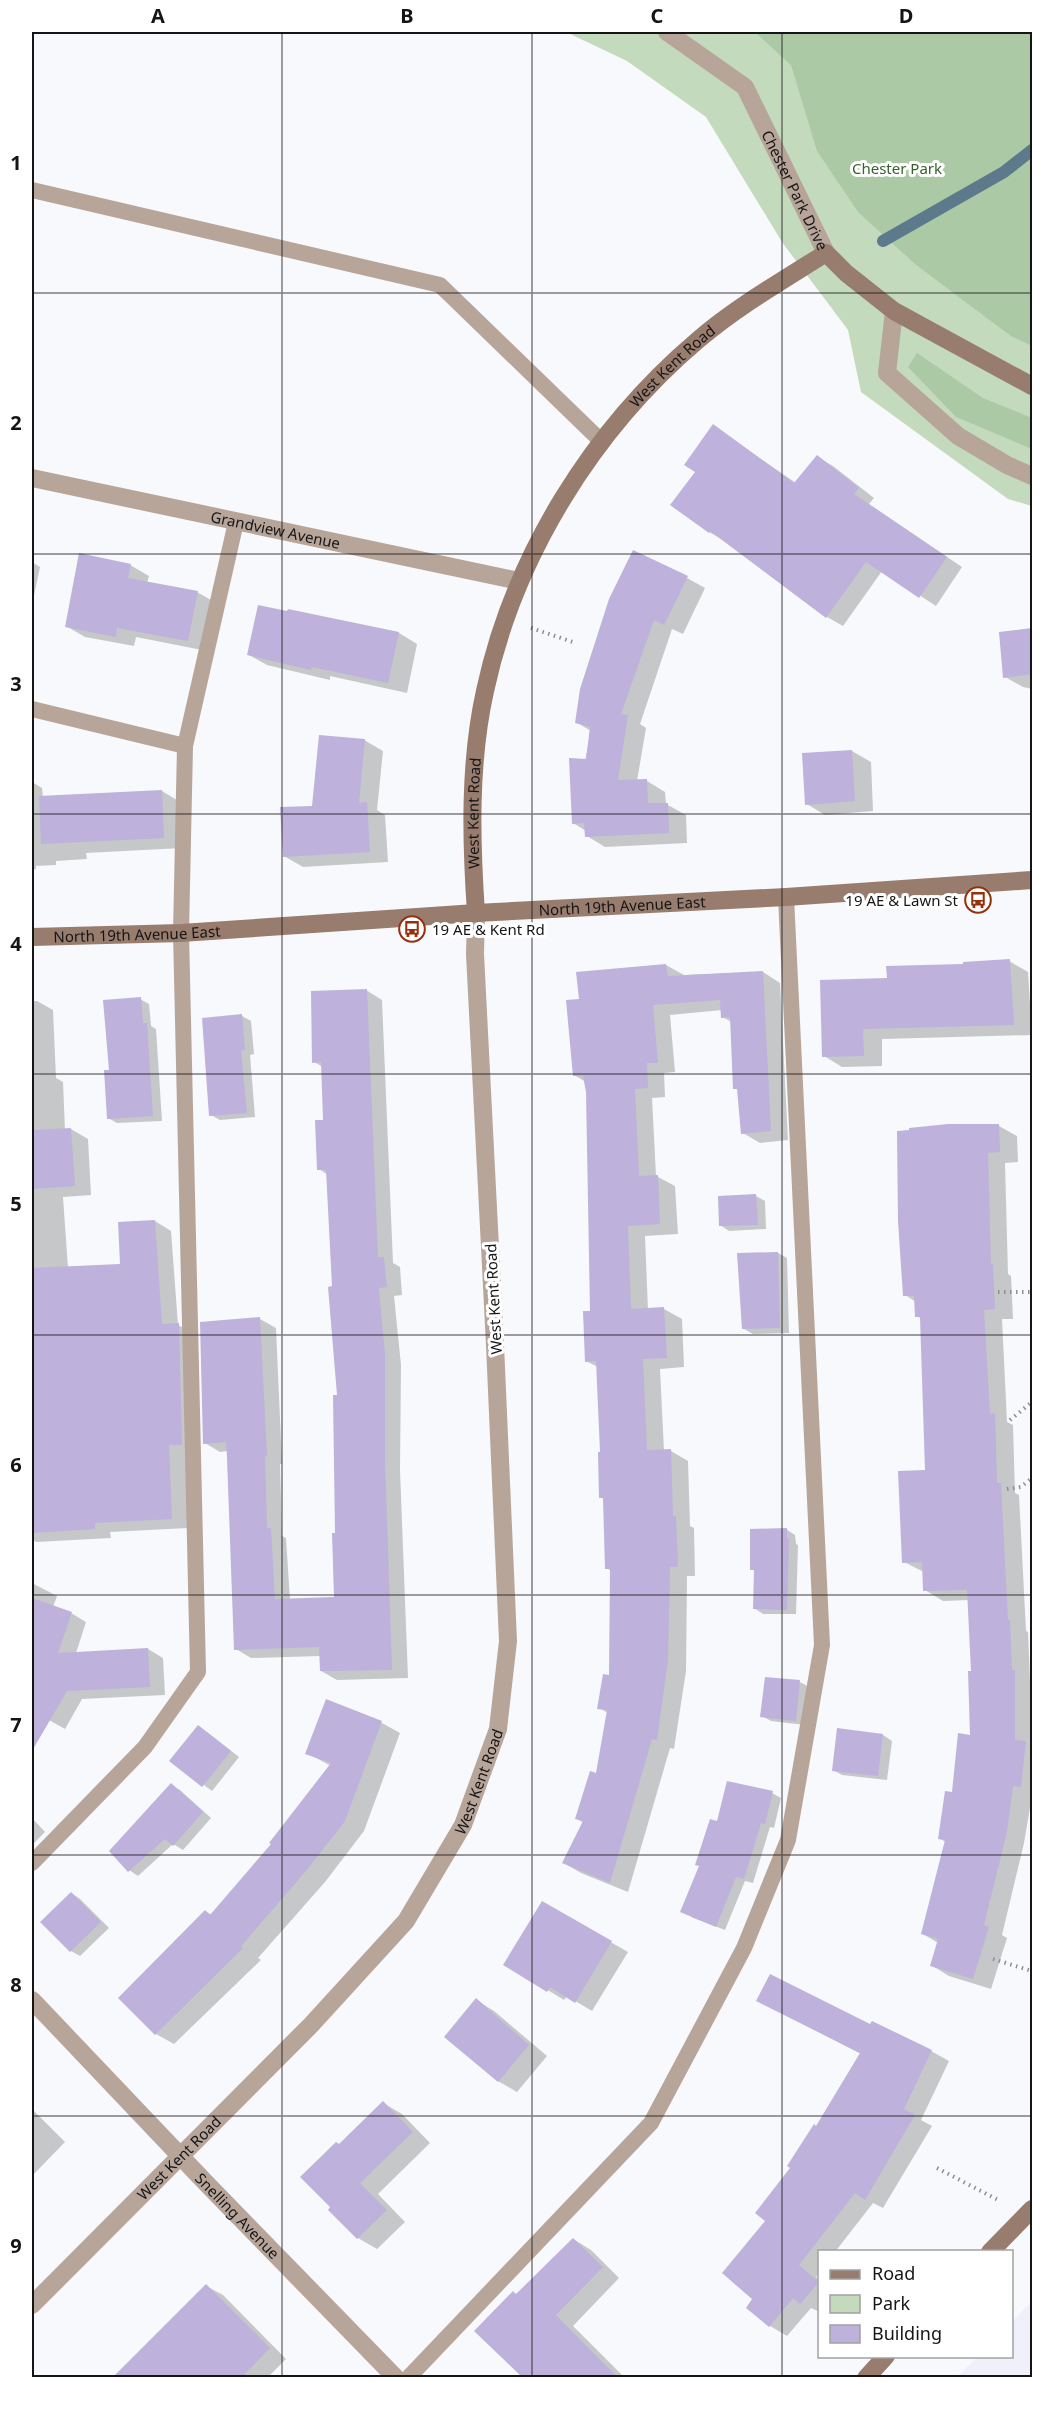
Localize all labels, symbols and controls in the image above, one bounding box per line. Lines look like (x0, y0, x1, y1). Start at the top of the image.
text: A (151, 2, 165, 29)
text: B (400, 2, 414, 29)
text: C (651, 2, 664, 29)
text: D (899, 2, 913, 29)
street label: Chester Park Drive (757, 127, 833, 253)
text: 1 (10, 149, 22, 176)
park label: Chester Park (852, 158, 942, 178)
street label: West Kent Road (625, 320, 719, 411)
text: 2 (10, 409, 22, 436)
street label: Grandview Avenue (209, 506, 342, 553)
text: 3 (10, 670, 22, 697)
street label: West Kent Road (462, 757, 485, 869)
bus stop icon: 19 AE & Lawn St (963, 885, 993, 915)
place label: 19 AE & Lawn St (845, 890, 959, 910)
street label: North 19th Avenue East (538, 891, 707, 920)
bus stop icon: 19 AE & Kent Rd (397, 914, 427, 944)
place label: 19 AE & Kent Rd (432, 919, 545, 939)
street label: North 19th Avenue East (53, 920, 222, 946)
text: 4 (10, 930, 22, 957)
text: 5 (10, 1190, 22, 1217)
street label: West Kent Road (480, 1243, 506, 1355)
text: 6 (10, 1451, 22, 1478)
text: 7 (10, 1711, 22, 1738)
street label: West Kent Road (450, 1726, 507, 1838)
text: 8 (10, 1971, 22, 1998)
street label: West Kent Road (133, 2111, 225, 2204)
street label: Snelling Avenue (191, 2168, 284, 2263)
text: 9 (10, 2232, 22, 2259)
legend (818, 2250, 1013, 2358)
text: Road (872, 2261, 915, 2285)
text: Park (872, 2291, 910, 2315)
text: Building (872, 2321, 942, 2345)

